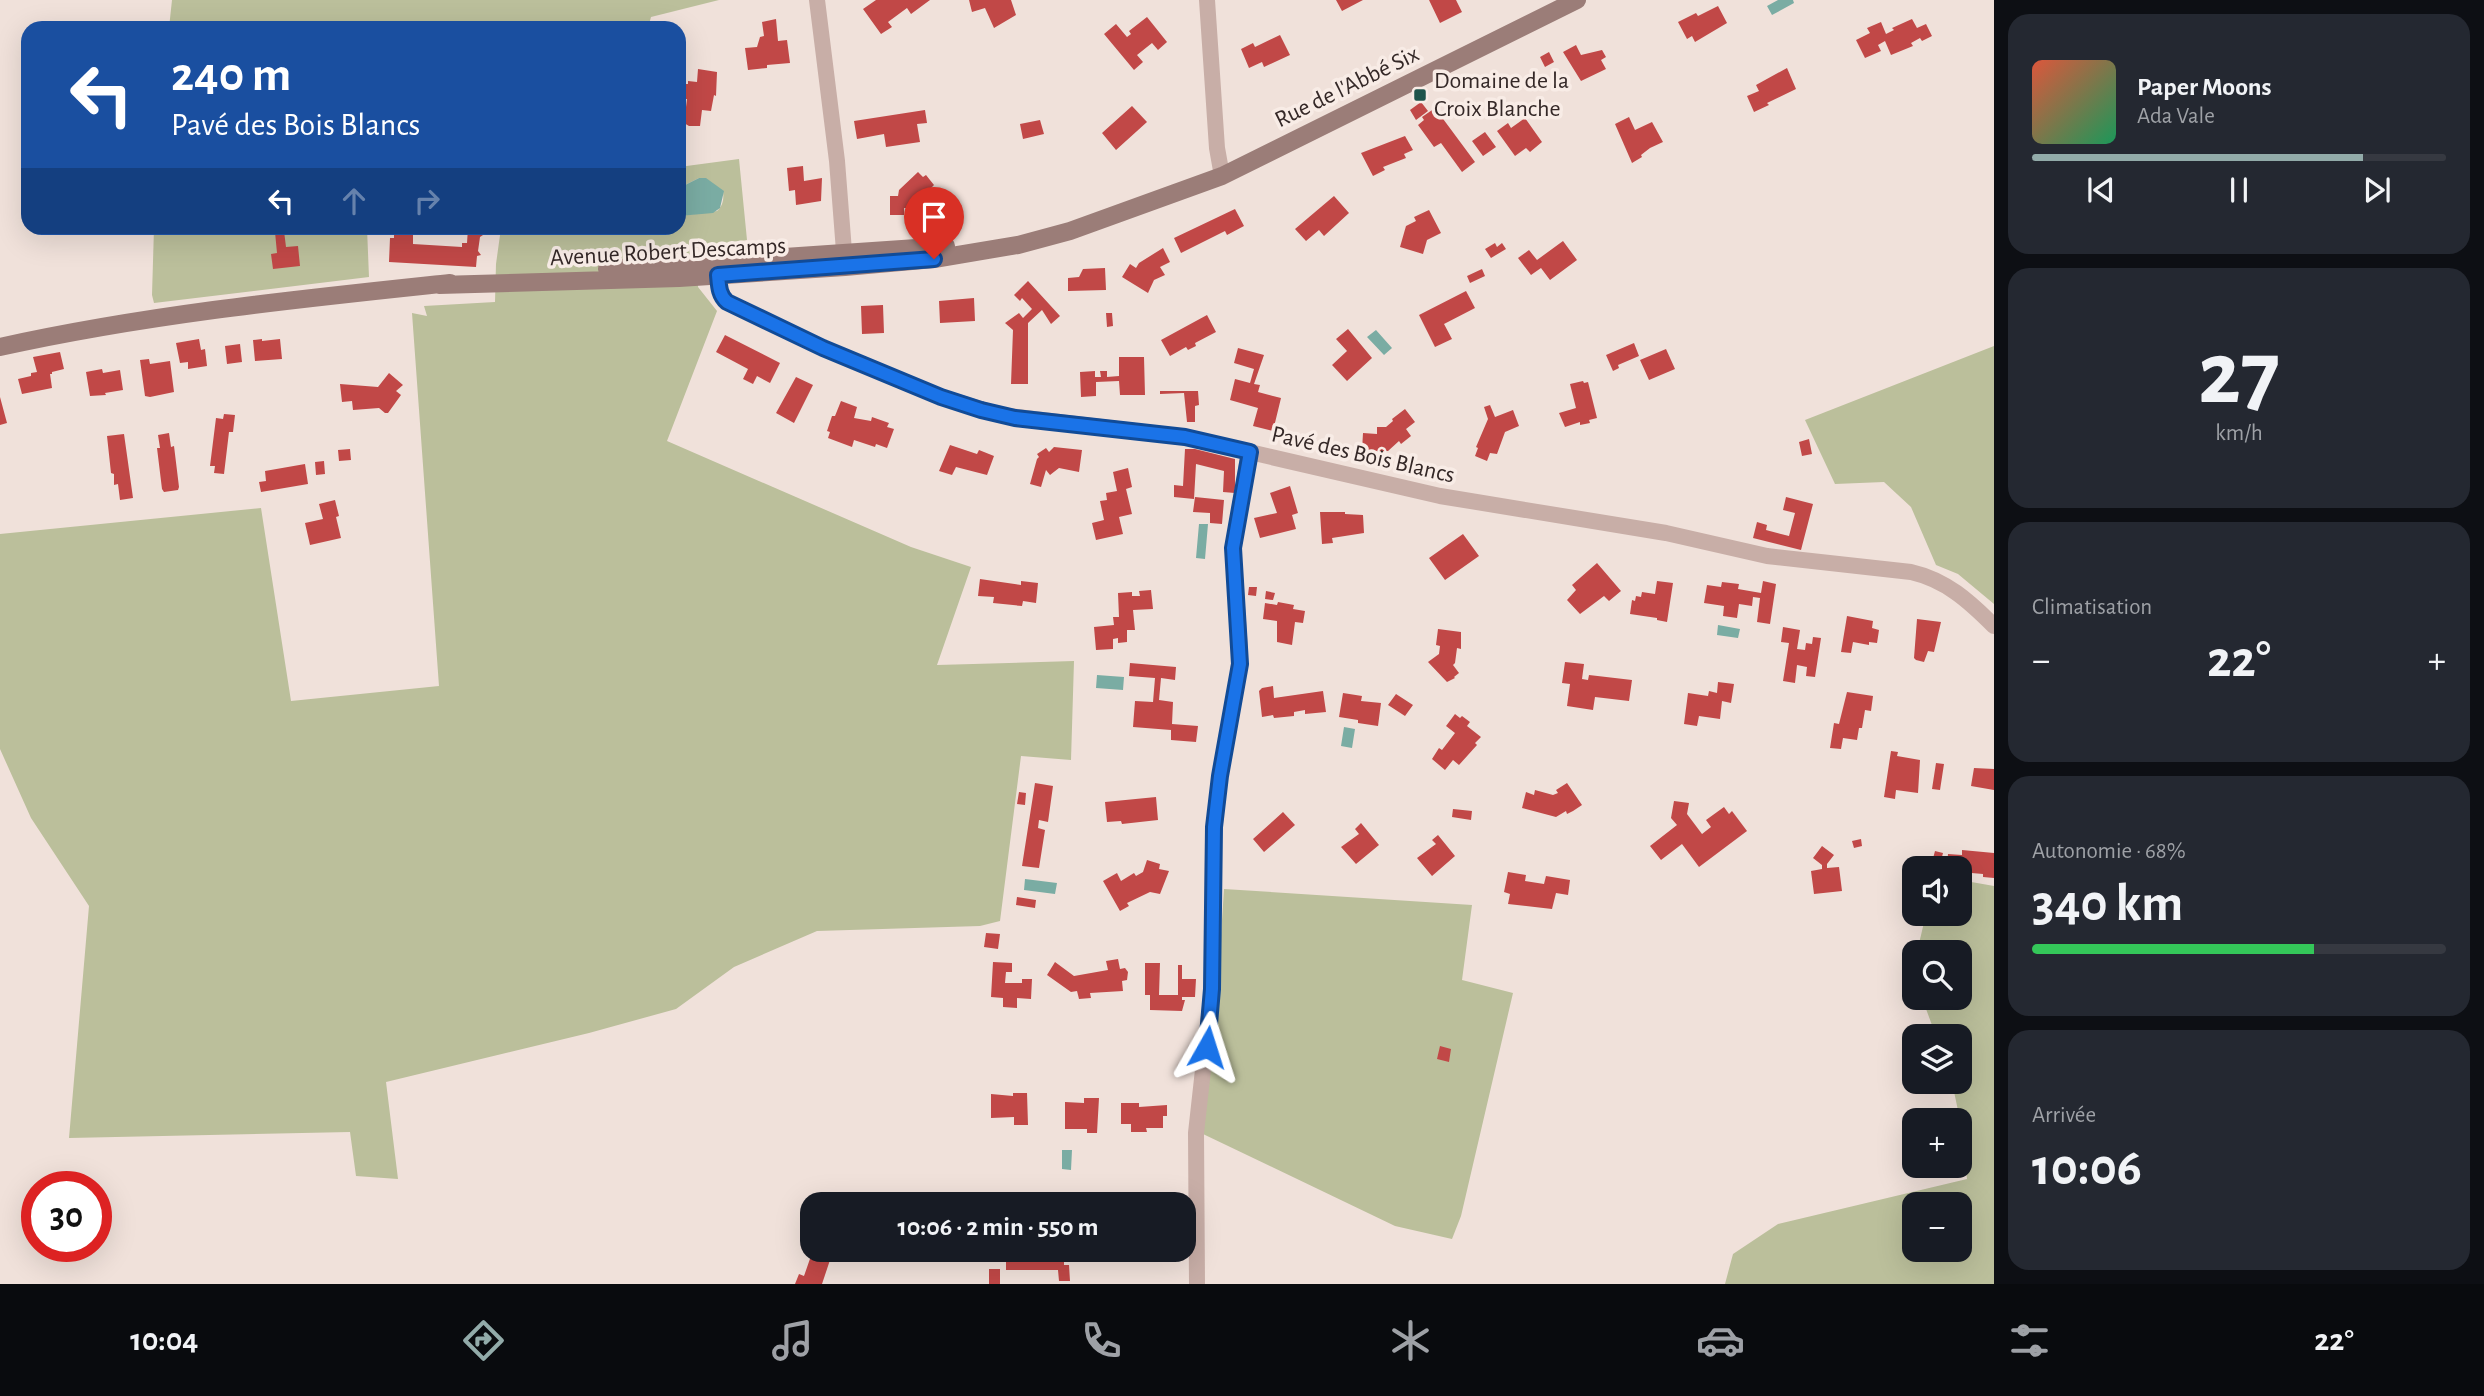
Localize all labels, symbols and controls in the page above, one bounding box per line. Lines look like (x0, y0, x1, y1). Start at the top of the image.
street label: Rue de l'Abbé Six (1271, 42, 1423, 132)
icon: left (56, 49, 147, 140)
text: 240 m (171, 51, 291, 100)
place label: Domaine de la Croix Blanche (1434, 69, 1569, 121)
text: Paper Moons (2137, 74, 2272, 100)
marker: Domaine de la Croix Blanche (1412, 87, 1428, 103)
text: Ada Vale (2137, 105, 2215, 128)
text: Pavé des Bois Blancs (171, 109, 420, 141)
icon: previous (2082, 171, 2120, 209)
icon: pause (2220, 171, 2258, 209)
icon: next (2358, 171, 2396, 209)
icon: left (262, 182, 300, 220)
icon: ahead (335, 182, 373, 220)
icon: right (408, 182, 446, 220)
pin (904, 187, 964, 259)
icon: arrive (915, 198, 953, 236)
street label: Avenue Robert Descamps (549, 234, 787, 270)
text: 27 (2198, 329, 2280, 420)
street label: Pavé des Bois Blancs (1269, 422, 1457, 488)
text: km/h (2215, 422, 2263, 445)
text: Climatisation (2032, 596, 2152, 619)
text: 22° (2207, 634, 2271, 686)
text: − (2032, 642, 2050, 680)
text: + (2428, 642, 2446, 680)
text: Autonomie · 68% (2032, 840, 2186, 863)
map controls (1902, 856, 1972, 1262)
button: sound (1902, 856, 1972, 926)
text: 340 km (2032, 878, 2183, 930)
button: search (1902, 940, 1972, 1010)
position arrow (1170, 1010, 1244, 1084)
button: layers (1902, 1024, 1972, 1094)
text: Arrivée (2032, 1104, 2096, 1127)
button: + (1902, 1108, 1972, 1178)
text: 10:06 (2032, 1142, 2142, 1194)
speed limit sign: 30 (21, 1171, 112, 1262)
button: − (1902, 1192, 1972, 1262)
text: 10:06 · 2 min · 550 m (897, 1214, 1099, 1240)
icon: directions (459, 1316, 508, 1365)
icon: music (768, 1316, 817, 1365)
icon: phone (1077, 1316, 1126, 1365)
icon: climate (1386, 1316, 1435, 1365)
icon: car (1696, 1316, 1745, 1365)
icon: filters (2005, 1316, 2054, 1365)
text: 10:04 (130, 1324, 198, 1356)
text: 22° (2314, 1324, 2354, 1356)

